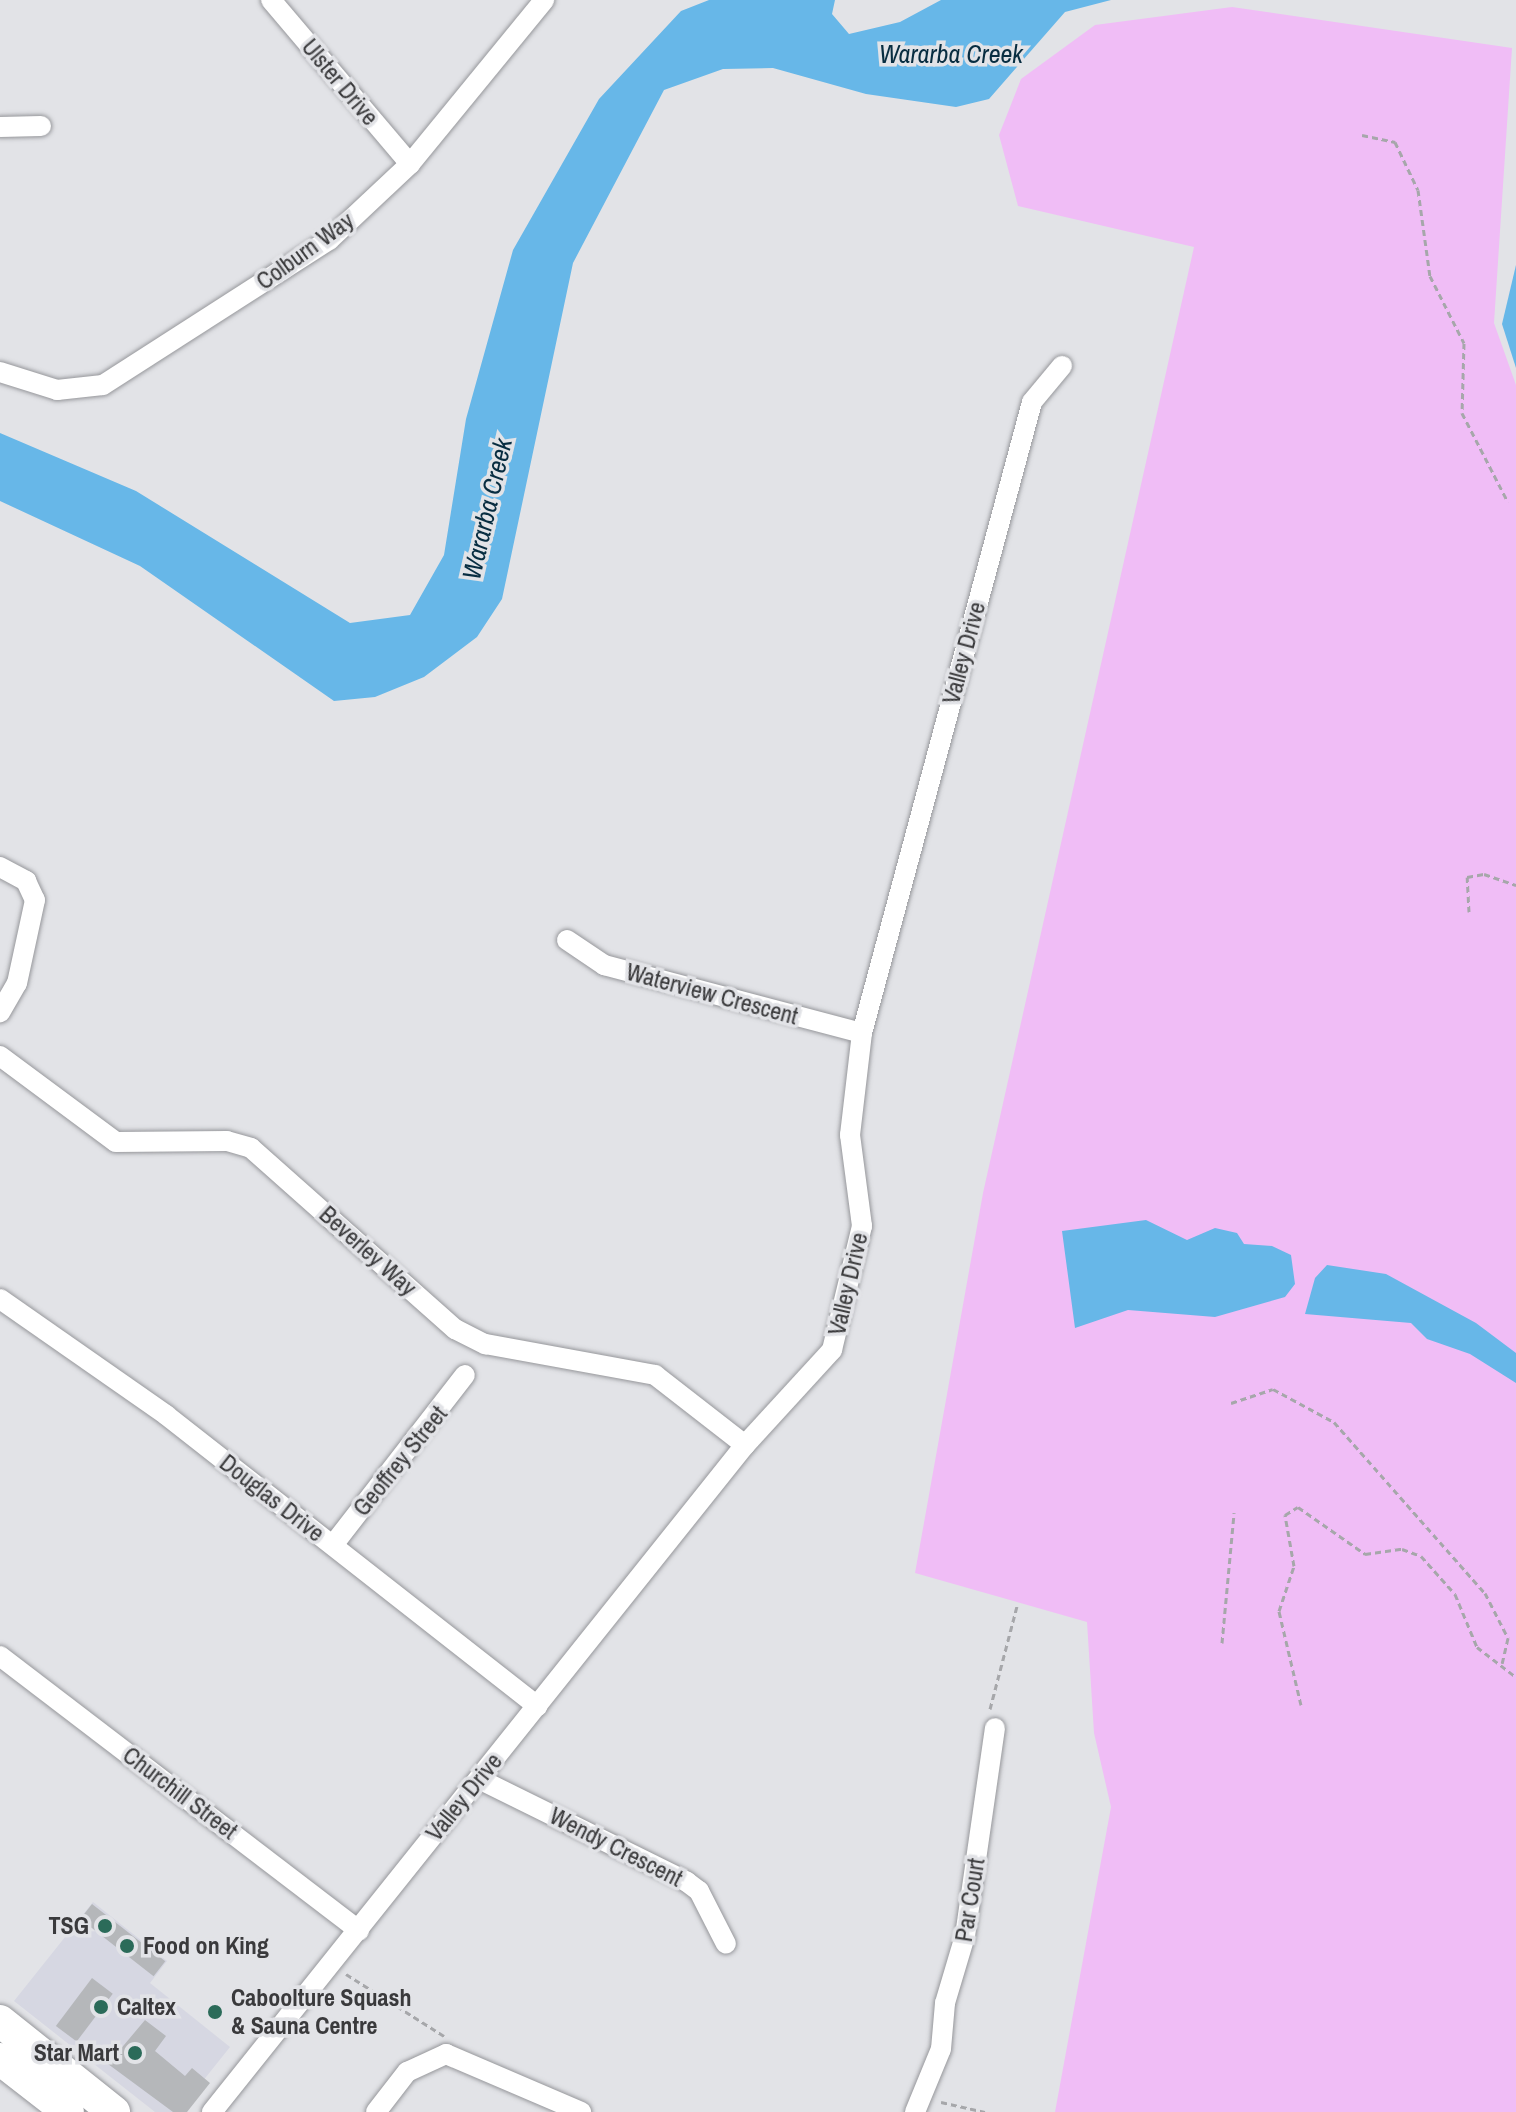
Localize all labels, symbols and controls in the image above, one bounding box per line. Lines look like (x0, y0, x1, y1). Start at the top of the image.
street label: Ulster Drive (296, 33, 384, 131)
water label: Wararba Creek (879, 38, 1023, 70)
street label: Colburn Way (251, 206, 359, 296)
water label: Wararba Creek (456, 435, 518, 583)
street label: Valley Drive (937, 599, 991, 707)
street label: Waterview Crescent (623, 957, 801, 1031)
street label: Beverley Way (314, 1200, 422, 1302)
street label: Valley Drive (822, 1230, 874, 1338)
street label: Geoffrey Street (347, 1400, 453, 1522)
street label: Douglas Drive (214, 1448, 330, 1548)
street label: Churchill Street (117, 1741, 243, 1845)
street label: Valley Drive (420, 1747, 508, 1847)
street label: Wendy Crescent (545, 1801, 687, 1893)
street label: Par Court (949, 1856, 991, 1944)
place label: TSG (49, 1912, 89, 1940)
marker: TSG (96, 1917, 114, 1935)
place label: Food on King (143, 1932, 269, 1960)
marker: Food on King (118, 1937, 136, 1955)
place label: Caboolture Squash & Sauna Centre (231, 1984, 411, 2040)
place label: Caltex (117, 1993, 176, 2021)
marker: Caltex (92, 1998, 110, 2016)
marker: Caboolture Squash & Sauna Centre (206, 2003, 224, 2021)
place label: Star Mart (34, 2039, 119, 2067)
marker: Star Mart (126, 2044, 144, 2062)

